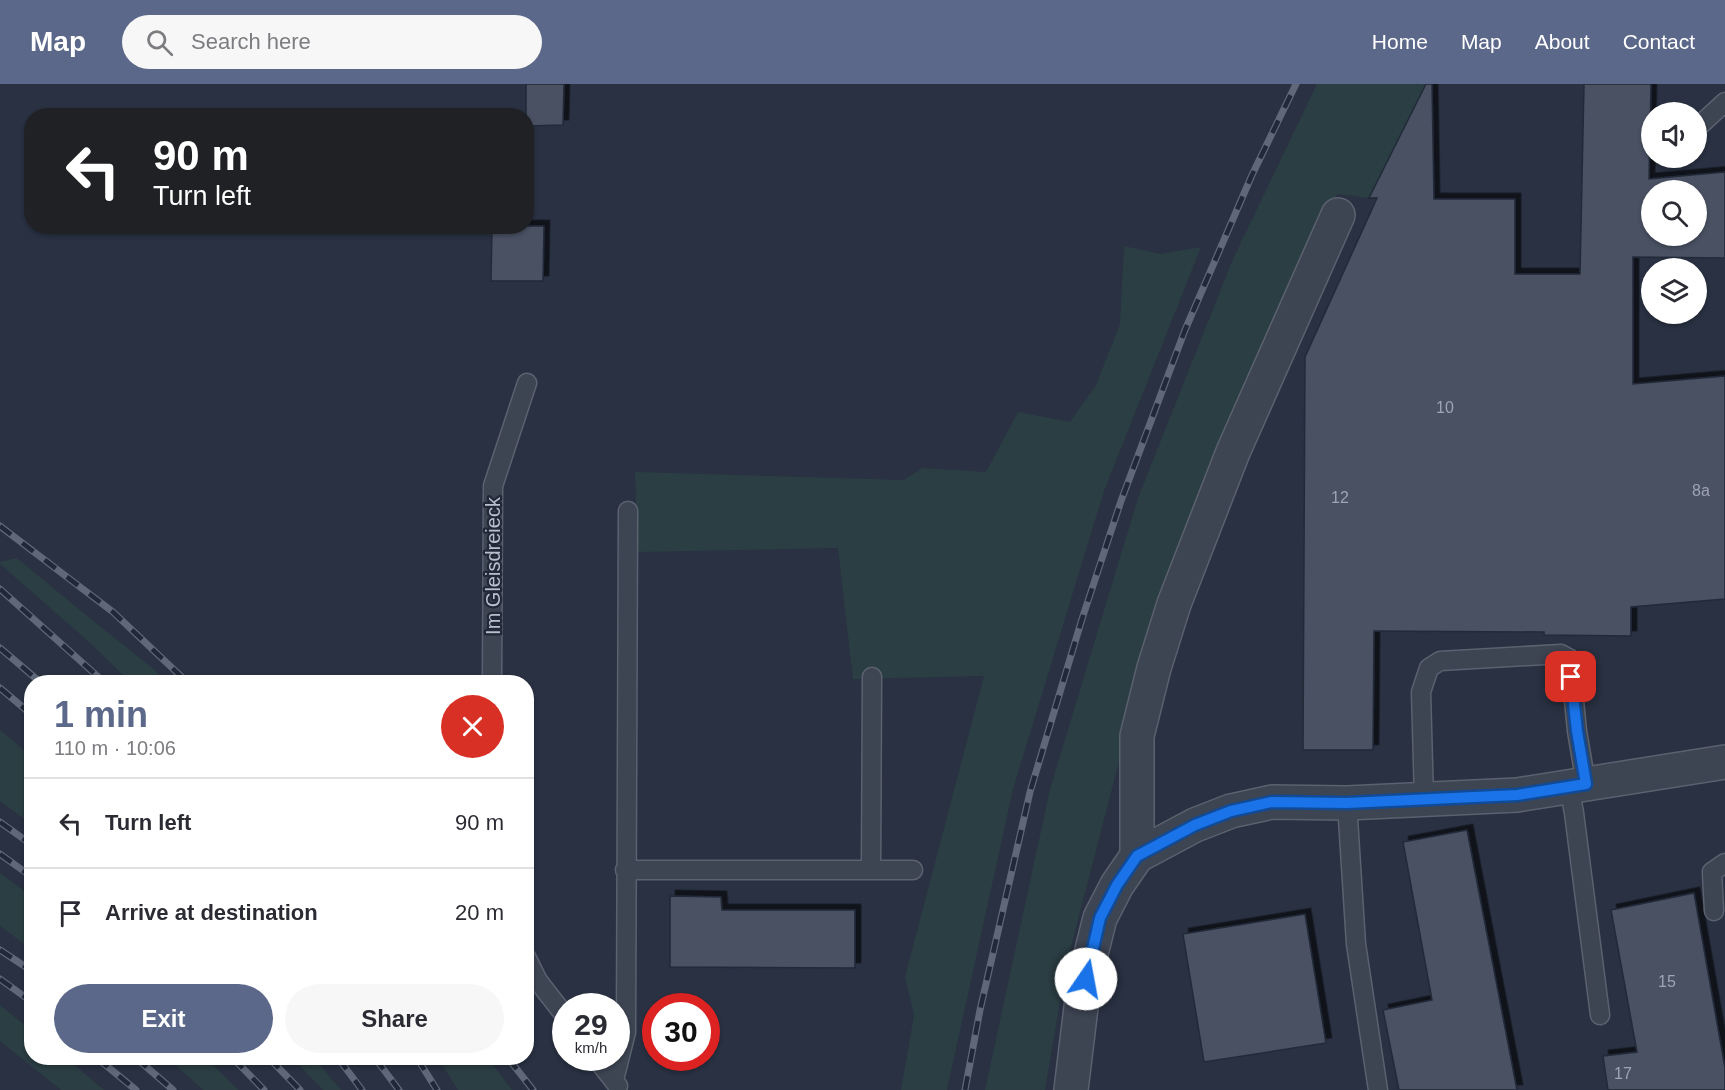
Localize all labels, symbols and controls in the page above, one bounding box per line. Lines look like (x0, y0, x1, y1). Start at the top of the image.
search box (122, 15, 542, 69)
text: Map (30, 26, 86, 57)
icon: search (143, 26, 176, 59)
text: Search here (191, 29, 311, 54)
text: Home (1372, 30, 1428, 53)
text: Map (1461, 30, 1502, 53)
text: About (1535, 30, 1590, 53)
text: Contact (1623, 30, 1695, 53)
map controls (1641, 102, 1707, 324)
button: sound (1641, 102, 1707, 168)
icon: left (54, 132, 132, 210)
text: 90 m (153, 132, 249, 179)
button: search (1641, 180, 1707, 246)
text: Turn left (153, 181, 251, 211)
button: layers (1641, 258, 1707, 324)
house number: 10 (1436, 399, 1454, 416)
house number: 8a (1692, 482, 1710, 499)
house number: 12 (1331, 489, 1349, 506)
street label: Im Gleisdreieck (482, 496, 504, 635)
pin (1545, 651, 1596, 702)
icon: arrive (1554, 660, 1587, 693)
text: 1 min (54, 694, 148, 735)
button: close (441, 695, 504, 758)
text: 110 m · 10:06 (54, 737, 176, 759)
icon: left (54, 807, 87, 840)
text: Turn left (105, 810, 191, 835)
text: 90 m (455, 810, 504, 835)
icon: arrive (54, 897, 87, 930)
text: Arrive at destination (105, 900, 318, 925)
text: 20 m (455, 900, 504, 925)
position arrow (1054, 947, 1118, 1011)
house number: 15 (1658, 973, 1676, 990)
button: Exit (54, 984, 273, 1053)
button: Share (285, 984, 504, 1053)
speed limit sign: 30 (642, 993, 720, 1071)
text: 29 (574, 1008, 608, 1041)
text: km/h (575, 1039, 607, 1056)
house number: 17 (1614, 1065, 1632, 1082)

